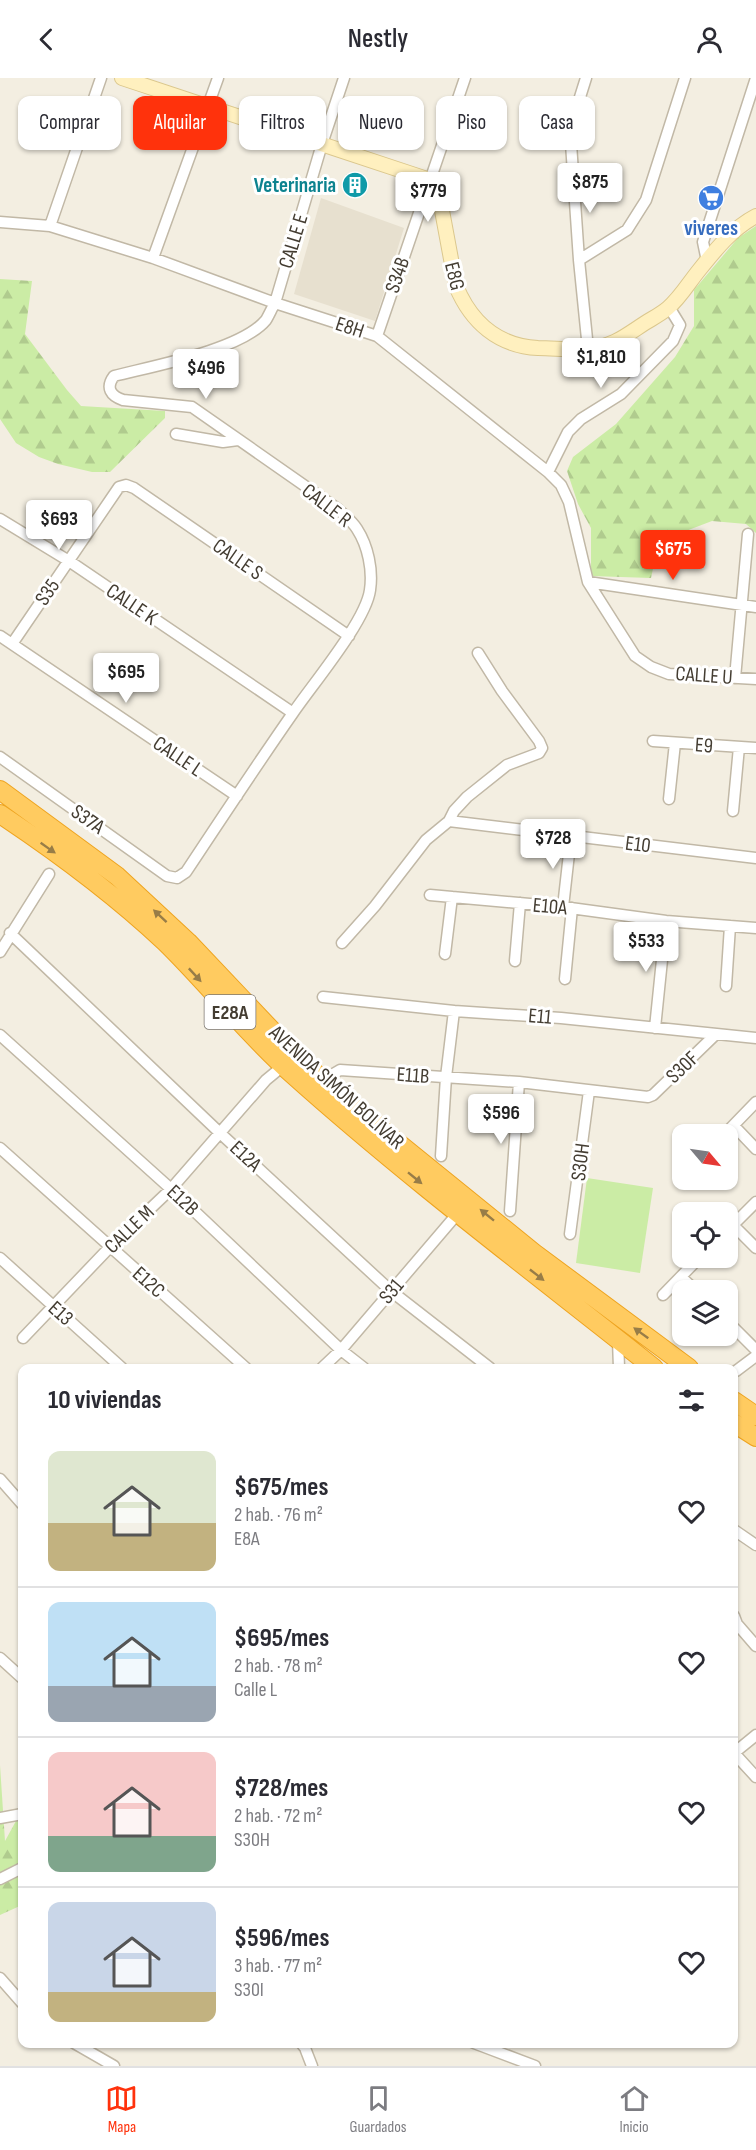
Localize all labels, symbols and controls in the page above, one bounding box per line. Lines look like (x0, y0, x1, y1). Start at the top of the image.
icon: back (30, 23, 63, 56)
text: Nestly (348, 23, 408, 55)
icon: person (693, 23, 726, 56)
chip: Comprar (18, 96, 121, 150)
chip: Alquilar (133, 96, 227, 150)
chip: Filtros (239, 96, 326, 150)
chip: Nuevo (338, 96, 424, 150)
chip: Piso (436, 96, 507, 150)
chip: Casa (519, 96, 595, 150)
pin: $875 (554, 163, 626, 214)
building icon: Veterinaria (340, 170, 370, 200)
text: $875 (571, 170, 609, 194)
pin: $779 (392, 172, 464, 223)
place label: Veterinaria (254, 173, 336, 198)
text: $779 (409, 179, 447, 203)
supermarket icon: viveres (696, 183, 726, 213)
street label: CALLE E (273, 211, 314, 271)
place label: viveres (684, 216, 738, 241)
street label: S34B (380, 254, 415, 296)
street label: E8G (439, 259, 470, 293)
street label: E8H (332, 311, 367, 344)
pin: $1,810 (552, 338, 650, 389)
text: $1,810 (576, 345, 626, 369)
pin: $496 (170, 349, 242, 400)
text: $496 (187, 356, 225, 380)
street label: CALLE R (297, 478, 357, 533)
pin: $693 (23, 500, 95, 551)
text: $693 (40, 507, 78, 531)
pin: $675 (637, 530, 709, 581)
street label: CALLE S (208, 533, 268, 586)
text: $675 (654, 537, 692, 561)
street label: S35 (30, 574, 65, 610)
street label: CALLE K (101, 578, 162, 631)
pin: $695 (90, 653, 162, 704)
text: $695 (107, 660, 145, 684)
street label: CALLE U (675, 661, 733, 690)
street label: CALLE L (148, 731, 207, 782)
street label: E9 (694, 732, 714, 759)
street label: S37A (66, 799, 110, 840)
pin: $728 (517, 819, 589, 870)
text: $728 (534, 826, 572, 850)
street label: E10 (624, 831, 652, 858)
one-way arrow (39, 842, 55, 854)
street label: E10A (532, 893, 569, 921)
one-way arrow (153, 909, 167, 923)
pin: $533 (610, 922, 682, 973)
text: $533 (628, 929, 664, 953)
one-way arrow (188, 967, 201, 982)
road number: E28A (204, 995, 256, 1029)
street label: E11 (527, 1003, 553, 1030)
street label: AVENIDA SIMÓN BOLÍVAR (263, 1019, 410, 1155)
street label: S30F (661, 1046, 704, 1089)
street label: E11B (396, 1062, 430, 1089)
pin: $596 (465, 1094, 537, 1145)
text: $596 (482, 1101, 520, 1125)
north arrow (672, 1124, 738, 1190)
map controls (672, 1124, 738, 1346)
street label: E12A (225, 1136, 267, 1178)
street label: S30H (566, 1142, 595, 1182)
one-way arrow (407, 1172, 423, 1185)
street label: E12B (162, 1180, 204, 1221)
street label: CALLE M (99, 1200, 159, 1259)
button: locate (672, 1202, 738, 1268)
one-way arrow (479, 1208, 495, 1221)
street label: E12C (127, 1261, 170, 1303)
one-way arrow (529, 1269, 544, 1281)
street label: S31 (374, 1273, 409, 1309)
button: layers (672, 1280, 738, 1346)
street label: E13 (43, 1296, 78, 1331)
one-way arrow (634, 1328, 649, 1340)
icon: filters (675, 1384, 708, 1417)
text: 10 viviendas (48, 1385, 162, 1416)
text: $675/mes (234, 1472, 328, 1503)
icon: home (96, 1475, 168, 1547)
icon: heart (675, 1495, 708, 1528)
text: 2 hab. · 76 m² (234, 1503, 323, 1527)
text: E8A (234, 1527, 260, 1551)
text: $695/mes (234, 1623, 329, 1654)
icon: home (96, 1626, 168, 1698)
icon: heart (675, 1646, 708, 1679)
text: 2 hab. · 78 m² (234, 1654, 323, 1678)
text: Calle L (234, 1678, 277, 1702)
text: $728/mes (234, 1773, 328, 1804)
icon: home (96, 1776, 168, 1848)
icon: heart (675, 1796, 708, 1829)
text: 2 hab. · 72 m² (234, 1804, 322, 1828)
text: S30H (234, 1828, 270, 1852)
text: $596/mes (234, 1923, 329, 1954)
icon: home (96, 1926, 168, 1998)
icon: heart (675, 1946, 708, 1979)
text: 3 hab. · 77 m² (234, 1954, 322, 1978)
text: S30I (234, 1978, 264, 2002)
tab: Mapa (105, 2082, 138, 2137)
tab: Guardados (349, 2082, 407, 2137)
tab: Inicio (618, 2082, 651, 2137)

